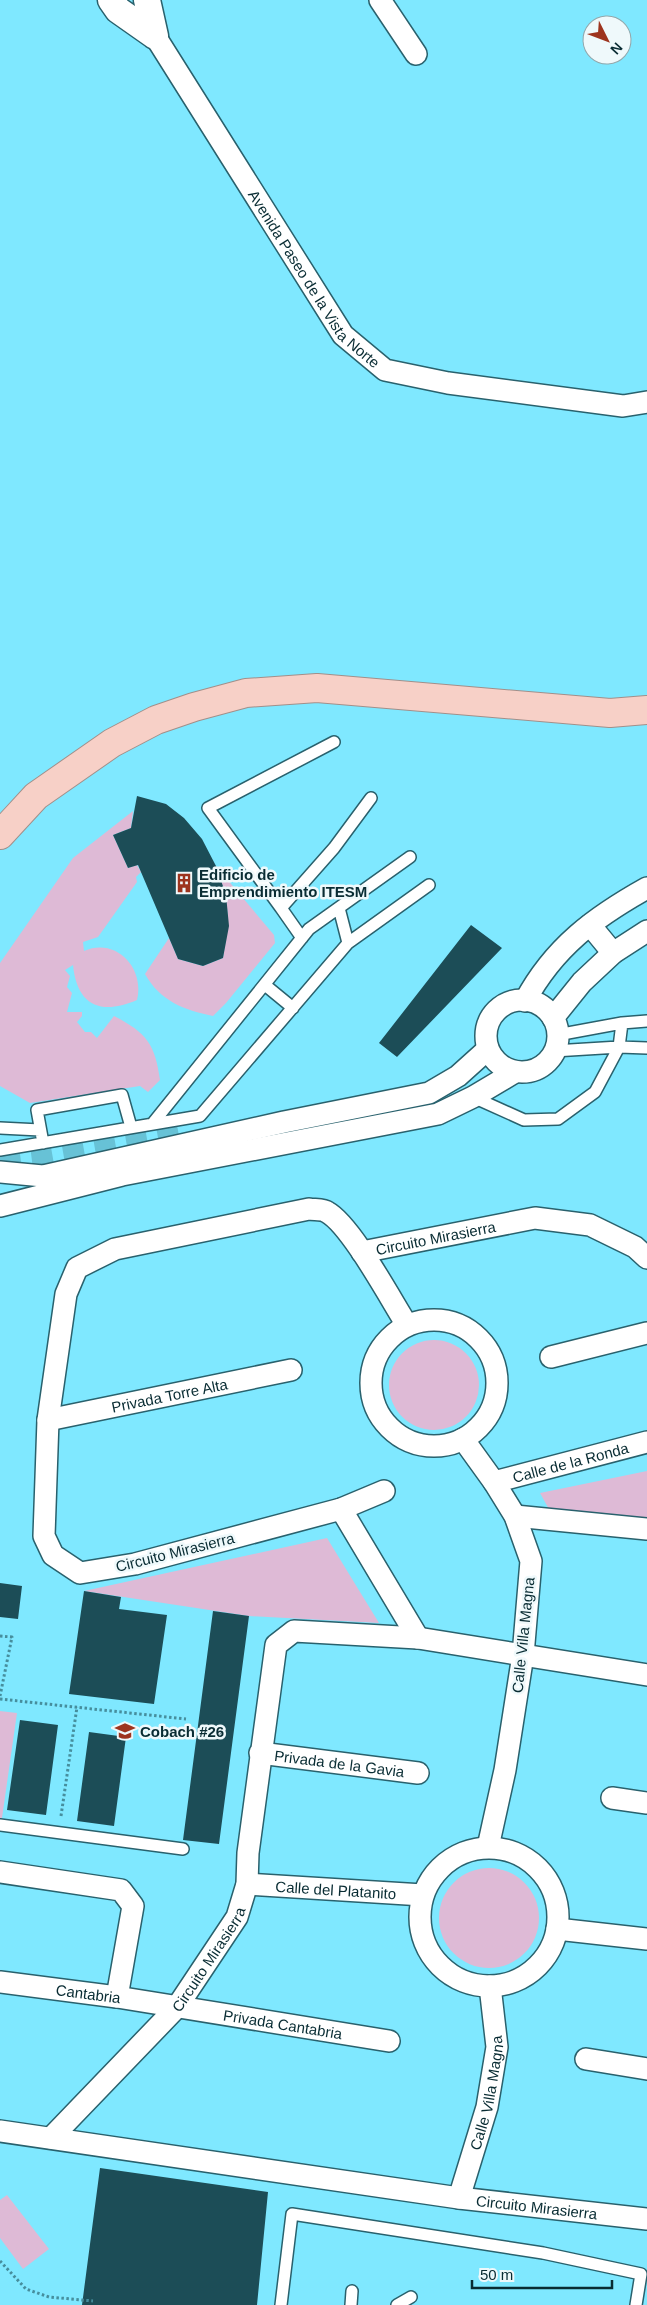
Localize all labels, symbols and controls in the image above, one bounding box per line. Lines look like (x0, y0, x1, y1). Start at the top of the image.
north arrow (582, 15, 632, 65)
text: N (607, 40, 626, 58)
street label: Avenida Paseo de la Vista Norte (245, 187, 383, 371)
place label: Edificio de Emprendimiento ITESM (199, 866, 367, 900)
building icon: Edificio de Emprendimiento ITESM (173, 872, 195, 894)
street label: Circuito Mirasierra (374, 1217, 498, 1258)
street label: Privada Torre Alta (110, 1375, 230, 1415)
street label: Calle de la Ronda (511, 1439, 631, 1485)
street label: Circuito Mirasierra (114, 1529, 237, 1575)
street label: Calle Villa Magna (508, 1576, 538, 1694)
school or university icon: Cobach #26 (114, 1720, 136, 1742)
place label: Cobach #26 (140, 1723, 224, 1740)
street label: Privada de la Gavia (273, 1746, 406, 1780)
street label: Calle del Platanito (275, 1877, 397, 1902)
street label: Circuito Mirasierra (168, 1904, 248, 2015)
street label: Cantabria (55, 1981, 122, 2006)
street label: Privada Cantabria (222, 2006, 344, 2042)
street label: Calle Villa Magna (466, 2034, 506, 2152)
street label: Circuito Mirasierra (475, 2191, 599, 2222)
scale bar (472, 2258, 612, 2290)
text: 50 m (480, 2266, 513, 2283)

